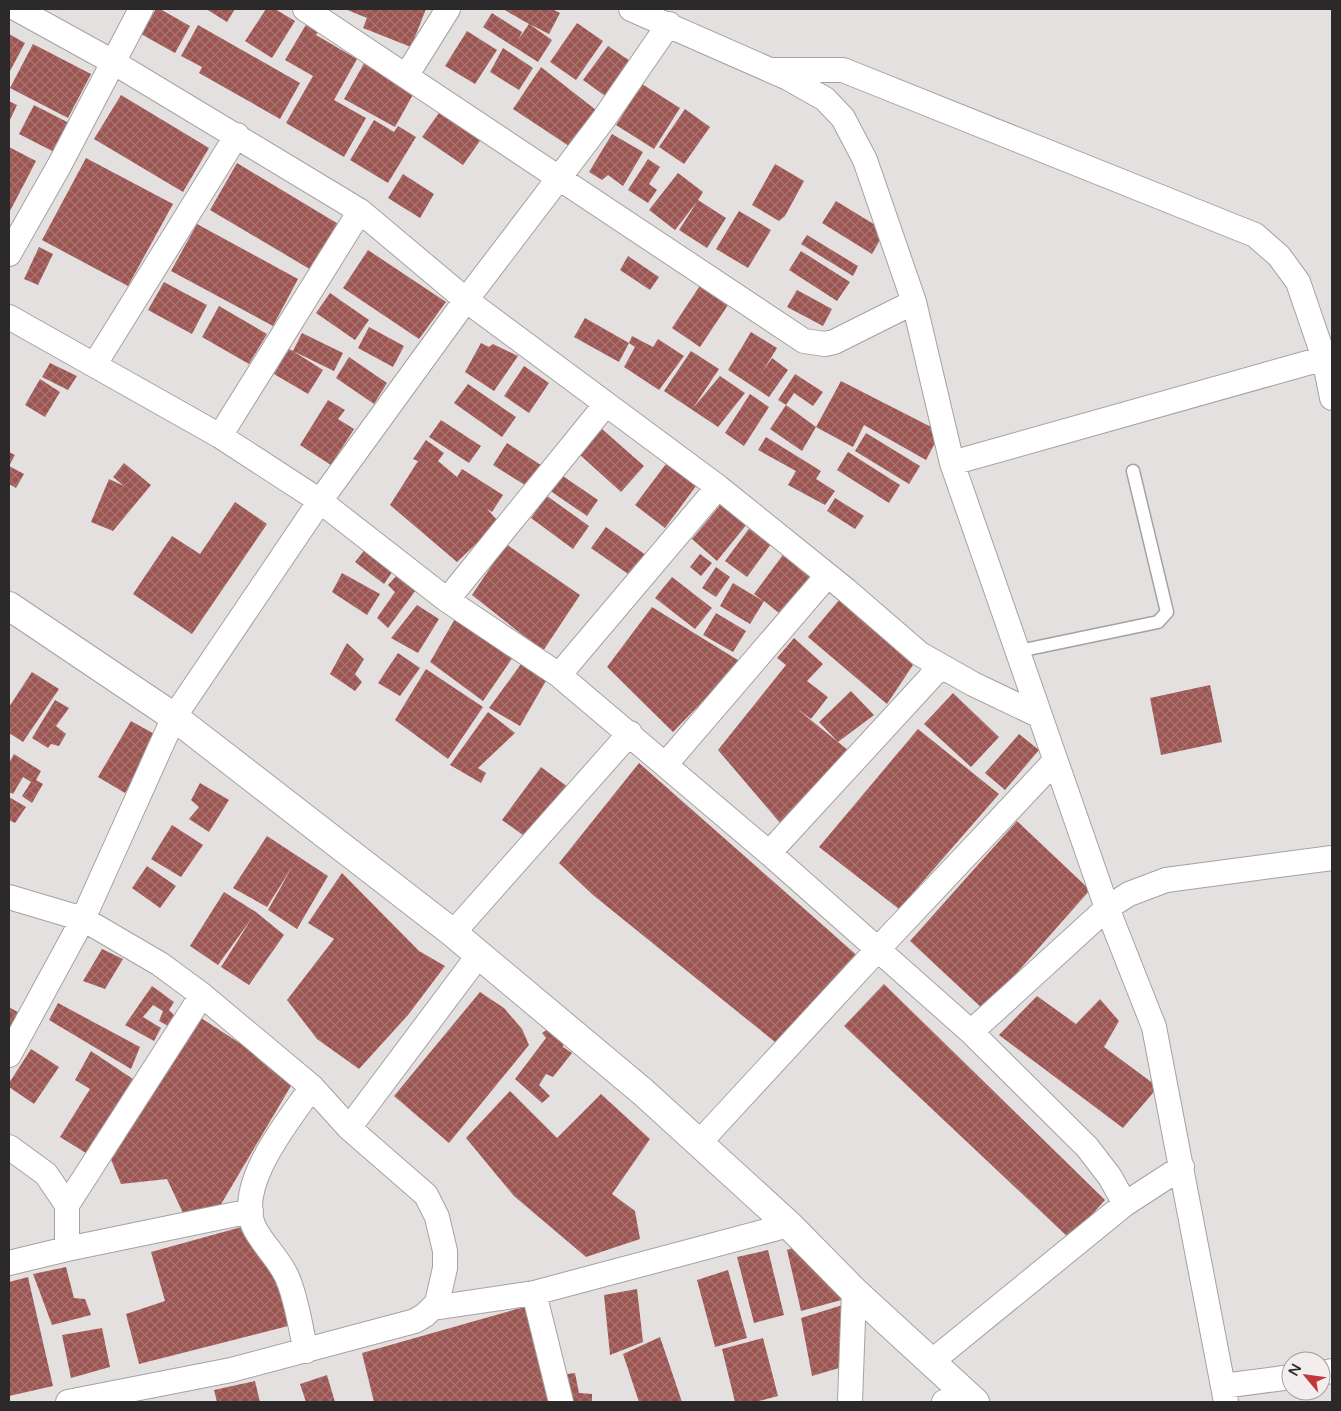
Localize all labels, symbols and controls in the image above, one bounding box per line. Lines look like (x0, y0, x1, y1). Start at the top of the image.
north arrow (1281, 1351, 1331, 1401)
text: N (1285, 1361, 1305, 1379)

